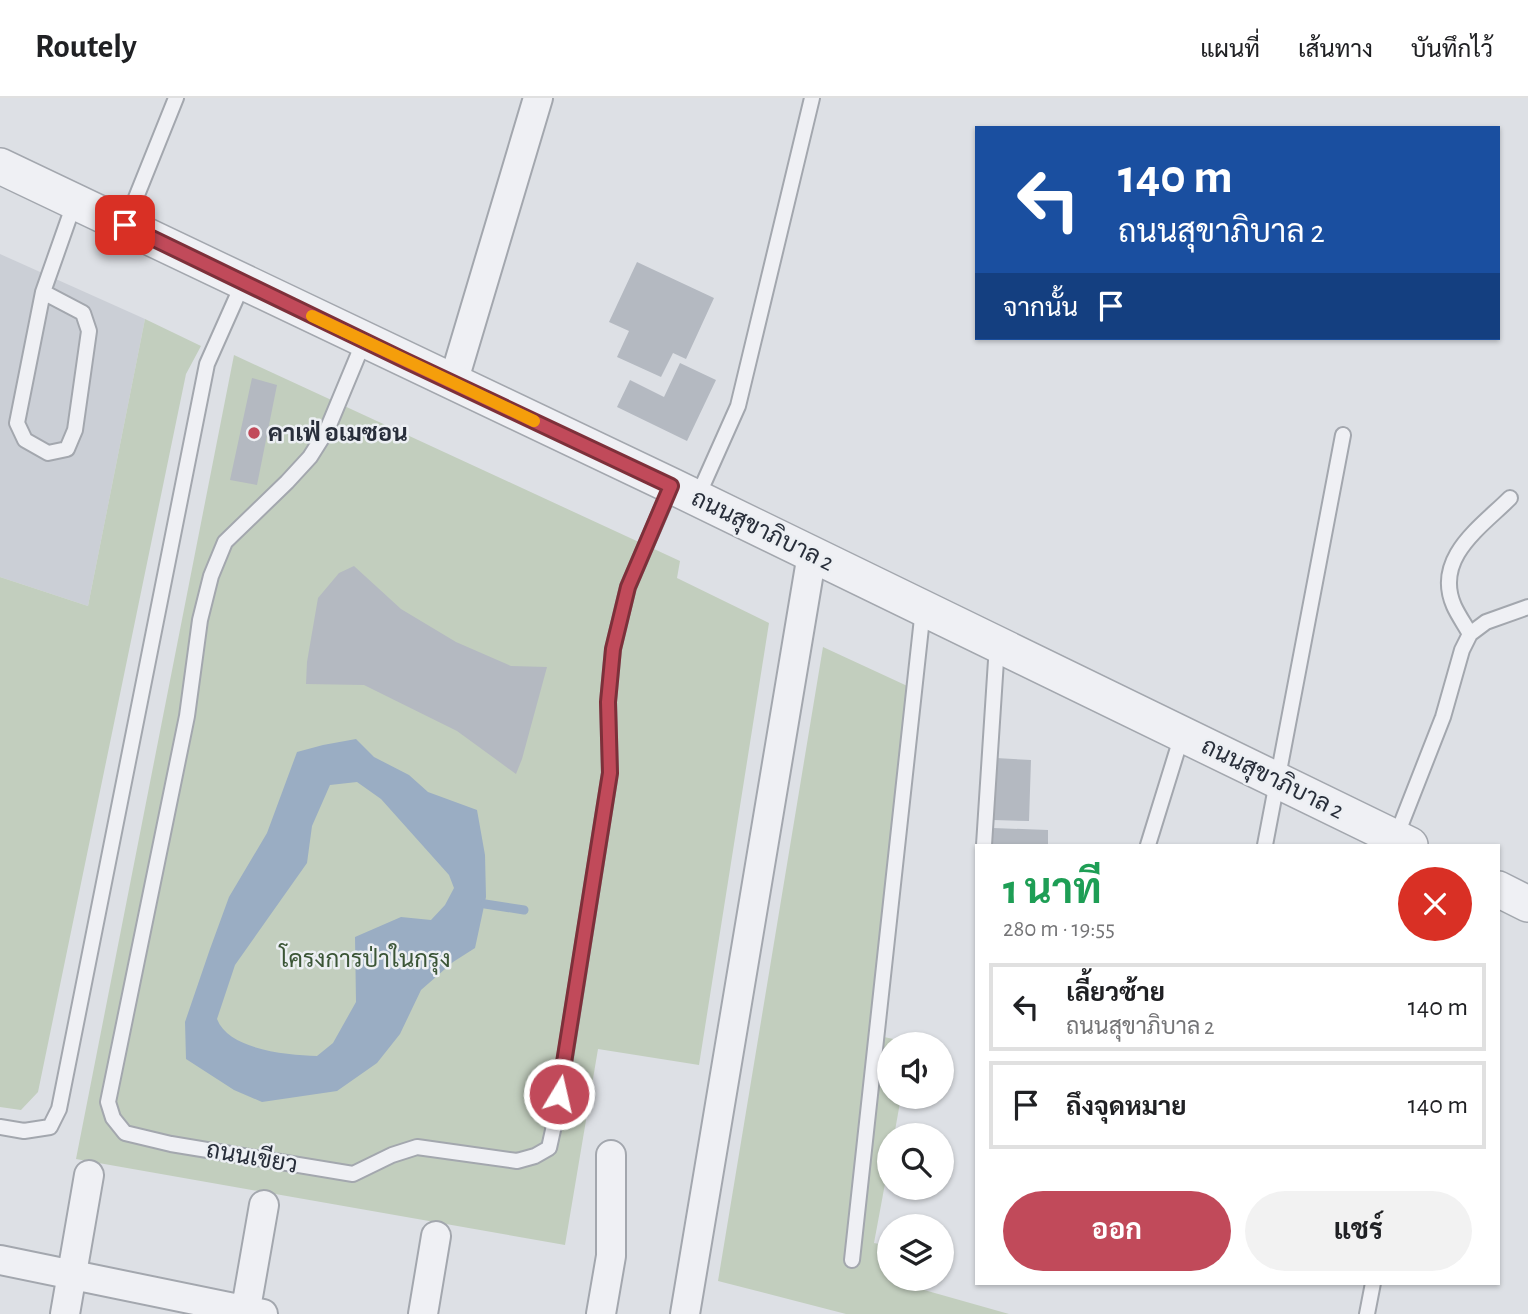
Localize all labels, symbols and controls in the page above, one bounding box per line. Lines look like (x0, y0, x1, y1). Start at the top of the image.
text: Routely (35, 31, 137, 64)
text: แผนที่ (1200, 38, 1260, 62)
text: เส้นทาง (1298, 38, 1373, 62)
text: บันทึกไว้ (1411, 38, 1493, 62)
text: 140 m (1118, 153, 1233, 202)
icon: left (1003, 154, 1094, 245)
pin (95, 195, 155, 255)
icon: arrive (106, 206, 144, 244)
text: ถนนสุขาภิบาล 2 (1118, 216, 1325, 248)
icon: arrive (1092, 287, 1130, 325)
text: จากนั้น (1003, 295, 1078, 321)
place label: คาเฟ่ อเมซอน (268, 419, 408, 446)
marker: คาเฟ่ อเมซอน (246, 425, 262, 441)
street label: ถนนสุขาภิบาล 2 (686, 483, 839, 578)
street label: ถนนสุขาภิบาล 2 (1196, 731, 1349, 826)
button: close (1398, 867, 1472, 941)
text: 1 นาที (1003, 869, 1102, 911)
text: 280 m · 19:55 (1003, 918, 1115, 941)
park label: โครงการป่าในกรุง (277, 943, 451, 975)
text: เลี้ยวซ้าย (1066, 980, 1165, 1006)
icon: left (1007, 988, 1045, 1026)
text: 140 m (1408, 994, 1468, 1020)
text: ถนนสุขาภิบาล 2 (1066, 1016, 1215, 1039)
map controls (877, 1032, 954, 1291)
button: sound (877, 1032, 954, 1109)
position arrow (522, 1057, 596, 1131)
icon: arrive (1007, 1086, 1045, 1124)
text: 140 m (1408, 1092, 1468, 1118)
text: ถึงจุดหมาย (1066, 1094, 1187, 1120)
button: search (877, 1123, 954, 1200)
street label: ถนนเขียว (204, 1134, 300, 1178)
button: ออก (1003, 1191, 1231, 1271)
button: แชร์ (1245, 1191, 1472, 1271)
button: layers (877, 1214, 954, 1291)

